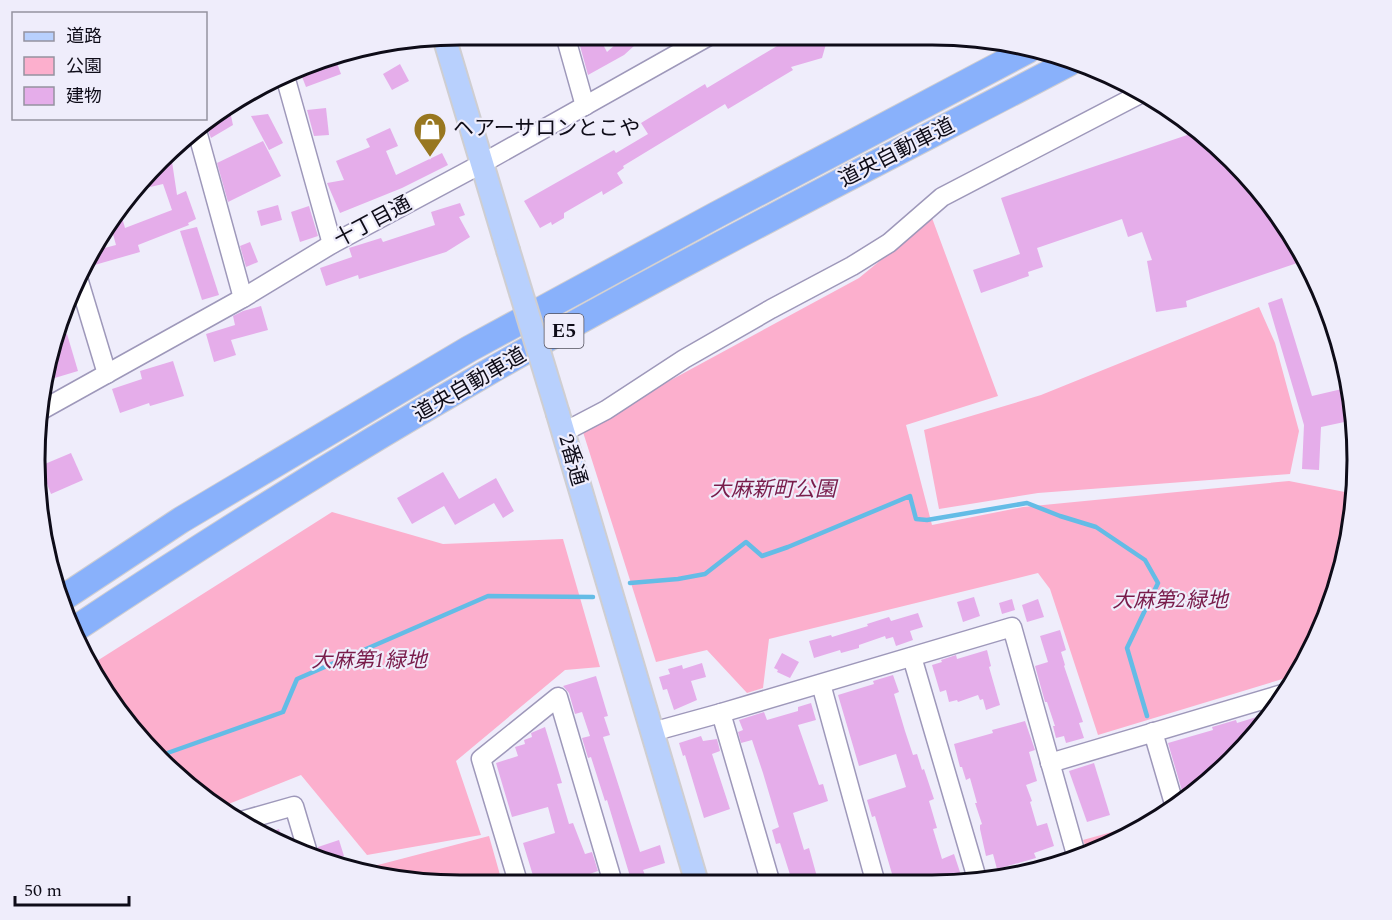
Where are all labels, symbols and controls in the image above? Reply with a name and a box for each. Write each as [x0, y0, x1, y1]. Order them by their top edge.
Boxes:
legend [12, 12, 207, 120]
text: 道路 [66, 23, 102, 50]
text: 公園 [66, 53, 102, 80]
text: 建物 [66, 83, 102, 110]
street label: 道央自動車道 [834, 110, 960, 196]
shop icon: ヘアーサロンとこや [412, 111, 448, 158]
place label: ヘアーサロンとこや [453, 113, 640, 145]
street label: 十丁目通 [328, 188, 418, 256]
road number: E5 [544, 314, 584, 348]
street label: 道央自動車道 [407, 340, 533, 430]
street label: 2番通 [549, 430, 595, 490]
park label: 大麻新町公園 [710, 474, 839, 506]
park label: 大麻第2緑地 [1112, 585, 1230, 617]
park label: 大麻第1緑地 [311, 645, 429, 677]
scale bar [15, 869, 129, 907]
text: 50 m [24, 877, 62, 904]

